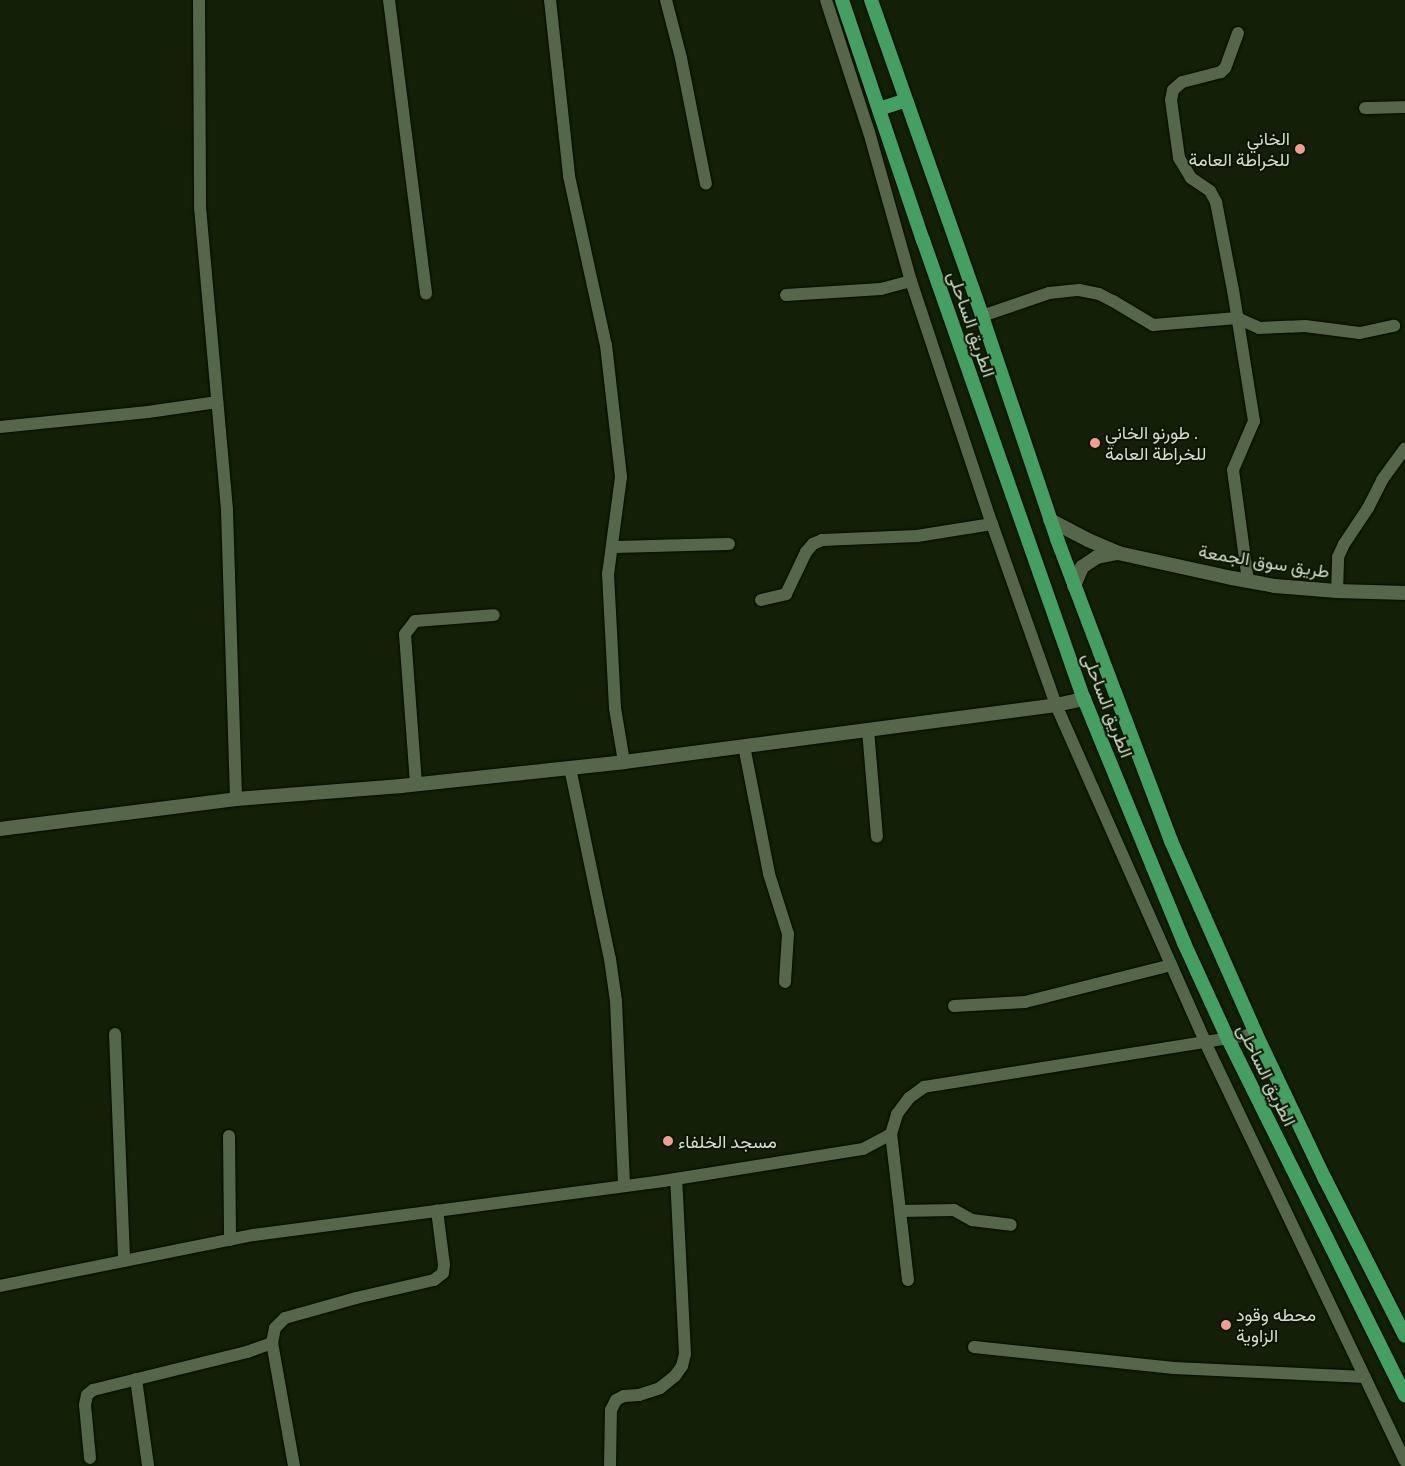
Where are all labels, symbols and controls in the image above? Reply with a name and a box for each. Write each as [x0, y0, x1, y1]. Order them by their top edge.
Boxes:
place label: الخاني للخراطة العامة [1189, 128, 1290, 170]
marker: الخاني للخراطة العامة [1294, 143, 1306, 155]
street label: الطريق الساحلى [944, 268, 1000, 380]
place label: طورنو الخاني . للخراطة العامة [1105, 422, 1206, 464]
marker: طورنو الخاني . للخراطة العامة [1089, 437, 1101, 449]
street label: طريق سوق الجمعة [1197, 540, 1331, 582]
street label: الطريق الساحلى [1078, 649, 1138, 761]
street label: الطريق الساحلى [1233, 1021, 1301, 1129]
place label: مسجد الخلفاء [678, 1130, 777, 1152]
marker: مسجد الخلفاء [662, 1135, 674, 1147]
place label: محطه وقود الزاوية [1236, 1304, 1316, 1346]
marker: محطه وقود الزاوية [1220, 1319, 1232, 1331]

